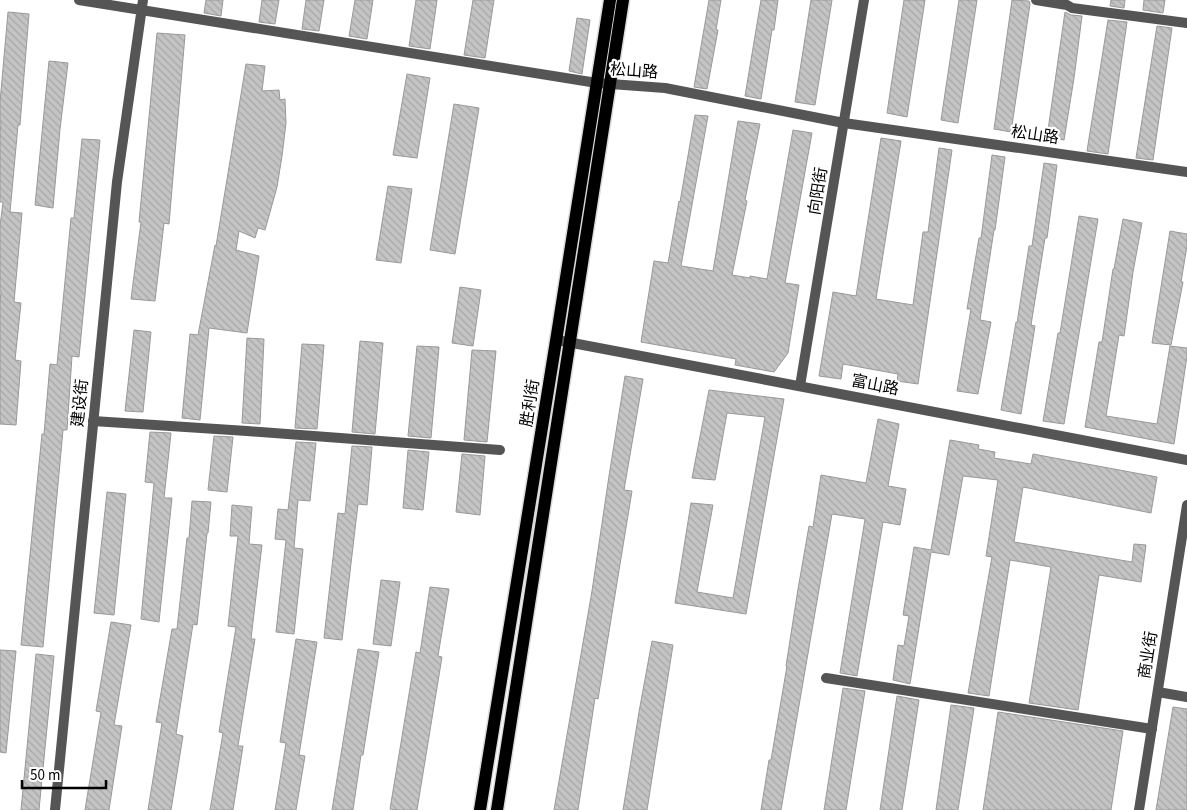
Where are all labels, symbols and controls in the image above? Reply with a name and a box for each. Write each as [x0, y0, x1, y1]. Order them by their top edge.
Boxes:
street label: 松山路 [609, 58, 659, 84]
street label: 松山路 [1010, 121, 1060, 149]
street label: 向阳街 [803, 166, 833, 216]
street label: 富山路 [849, 370, 901, 400]
street label: 建设街 [67, 378, 93, 428]
street label: 胜利街 [515, 378, 545, 428]
street label: 商业街 [1133, 630, 1163, 680]
scale bar [22, 758, 106, 790]
text: 50 m [30, 765, 60, 786]

